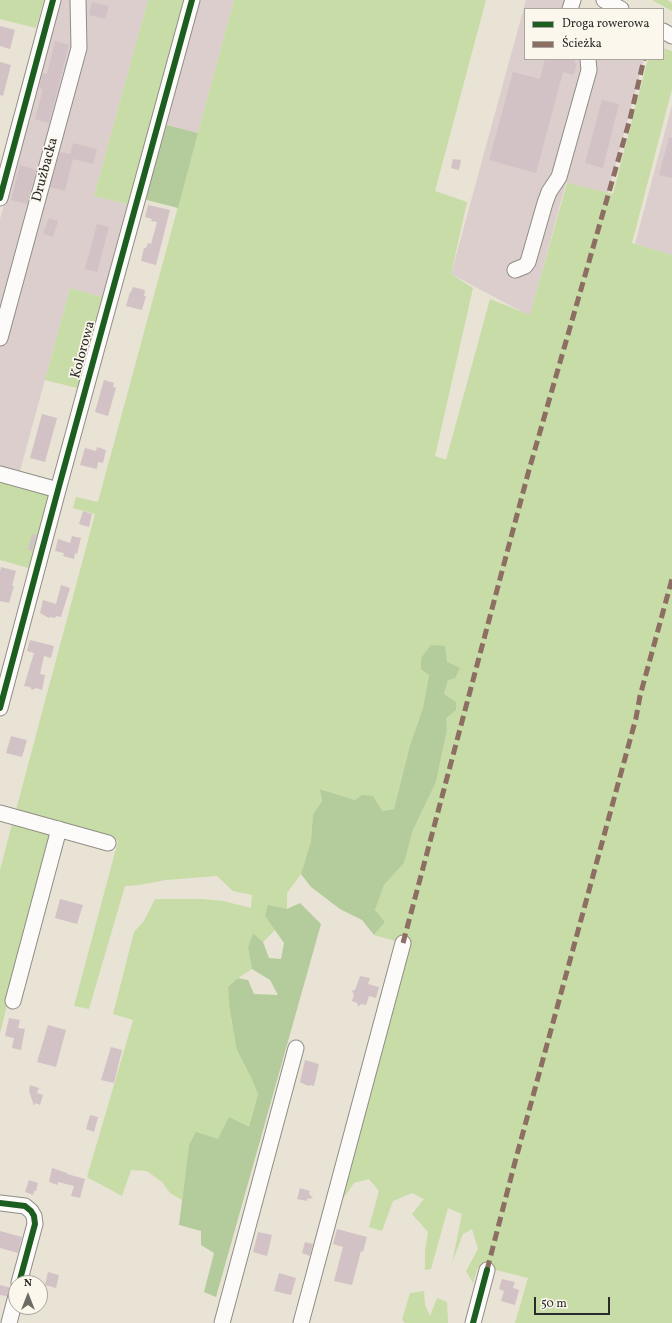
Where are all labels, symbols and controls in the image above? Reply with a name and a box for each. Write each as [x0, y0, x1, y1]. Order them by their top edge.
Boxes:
legend [524, 8, 664, 60]
text: Droga rowerowa [562, 16, 649, 32]
text: Ścieżka [562, 36, 602, 52]
street label: Drużbacka [29, 136, 63, 204]
street label: Kolorowa [68, 319, 100, 381]
north arrow [8, 1275, 48, 1315]
text: N [24, 1276, 32, 1291]
scale bar [536, 1289, 612, 1315]
text: 50 m [541, 1296, 567, 1312]

